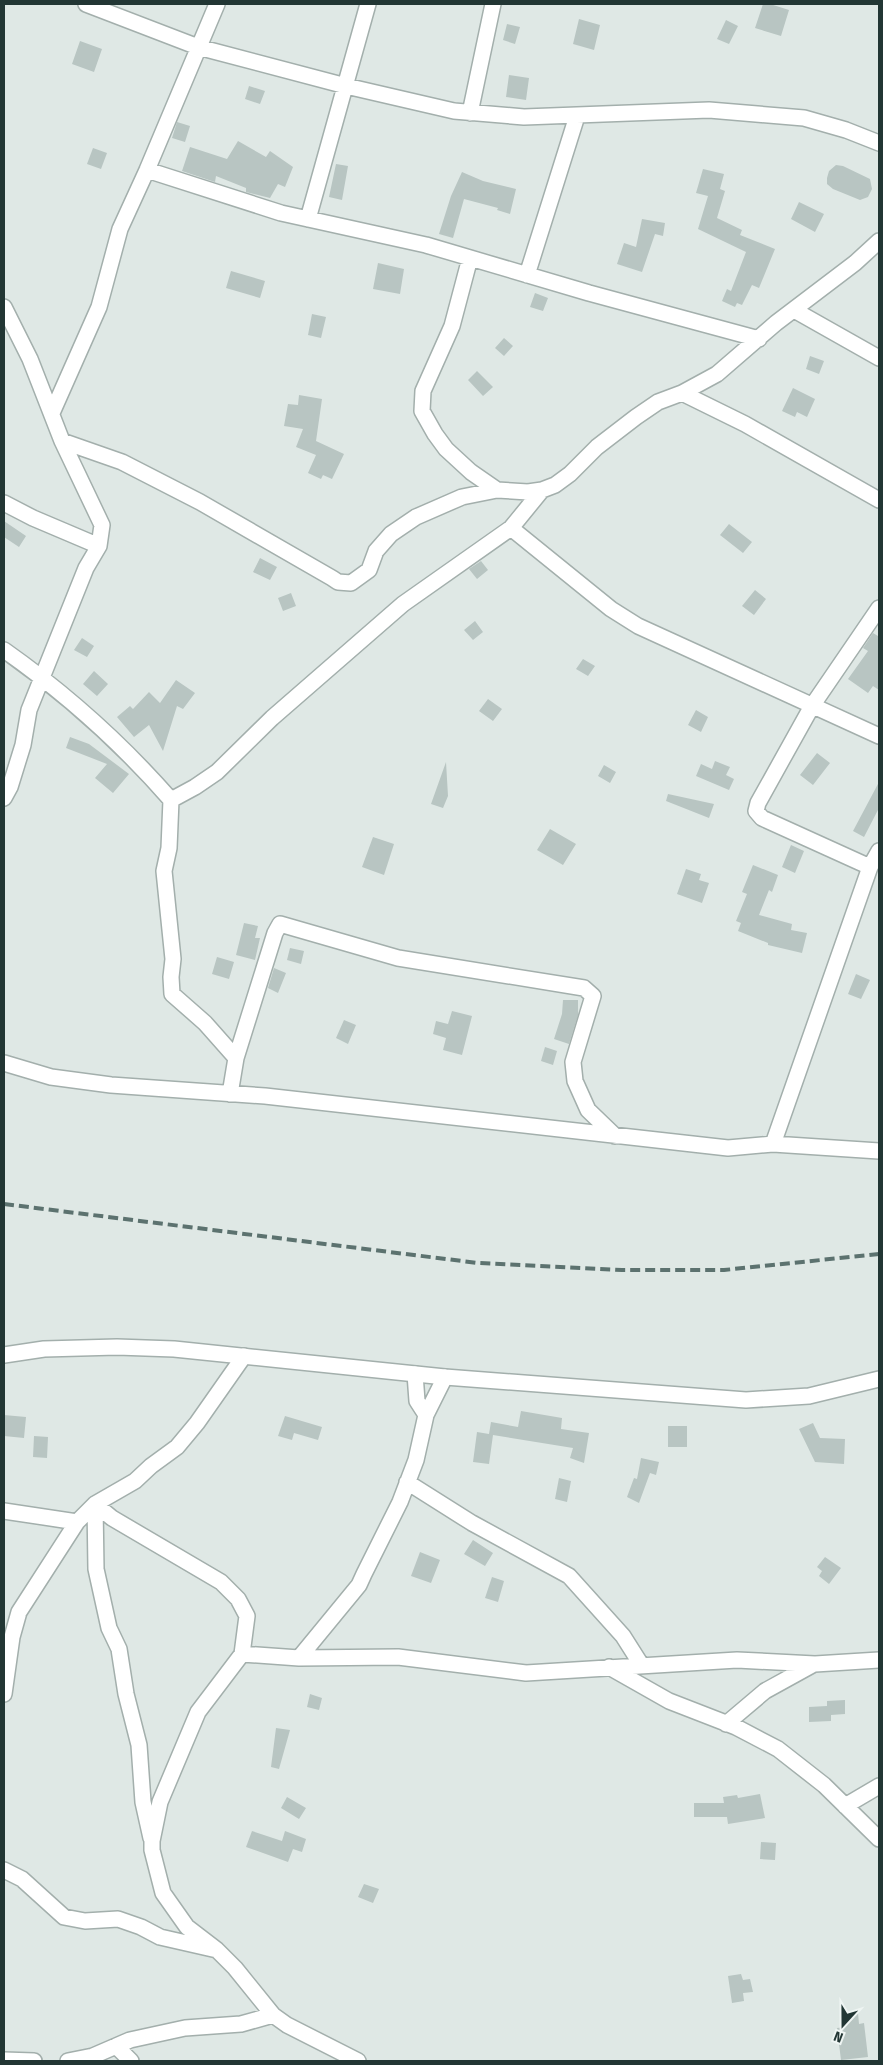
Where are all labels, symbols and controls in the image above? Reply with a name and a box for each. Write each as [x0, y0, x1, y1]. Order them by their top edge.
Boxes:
north arrow [818, 2000, 868, 2050]
text: N [832, 2027, 845, 2046]

